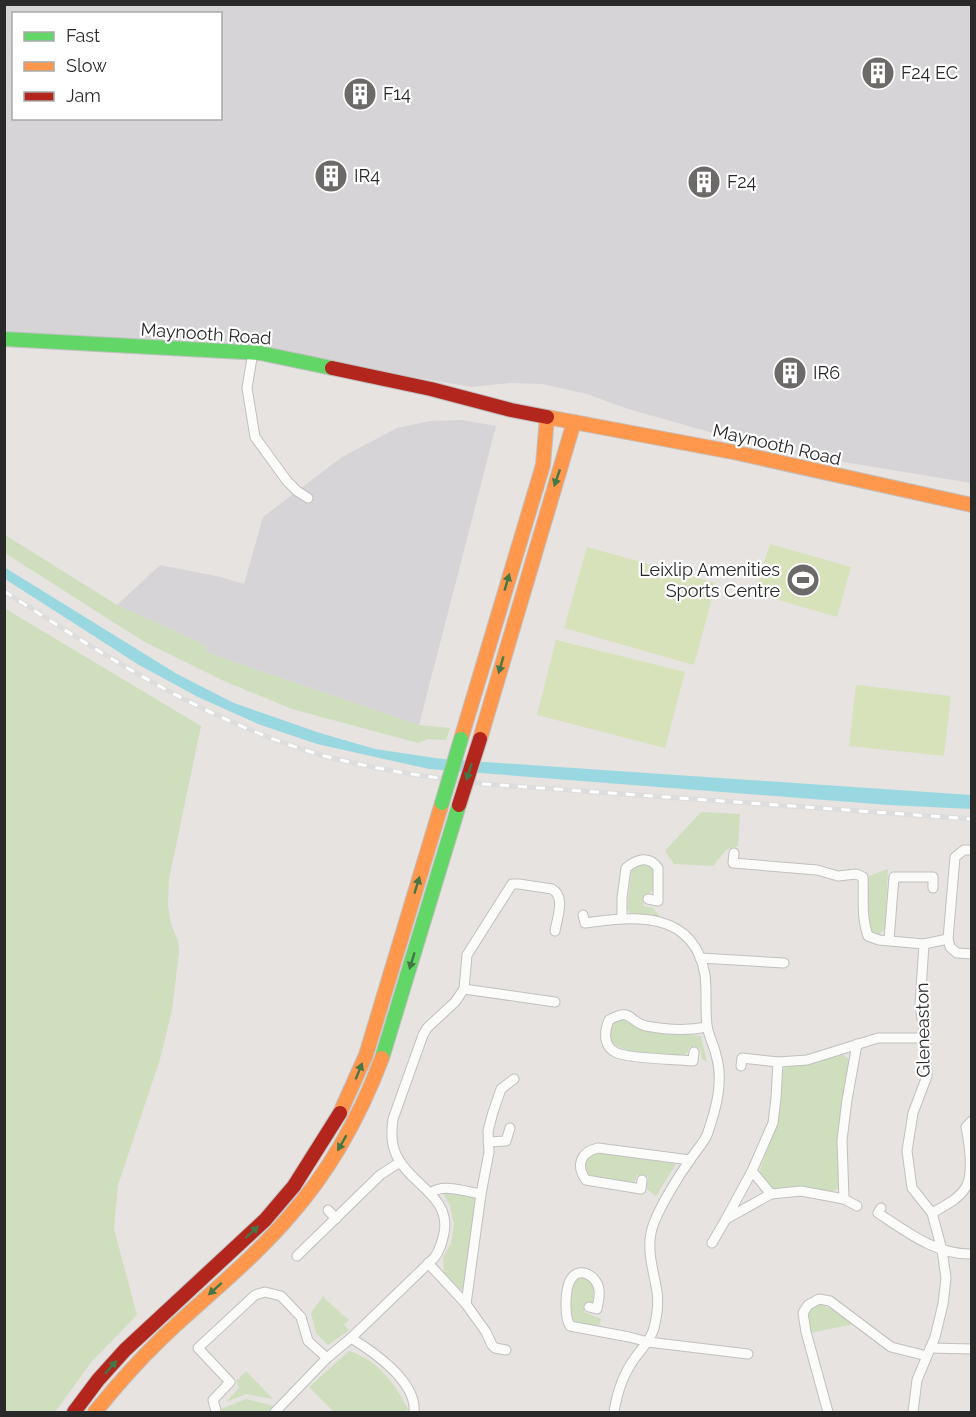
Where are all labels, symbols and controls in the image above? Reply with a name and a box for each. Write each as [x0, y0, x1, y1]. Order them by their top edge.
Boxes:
legend [12, 12, 222, 120]
text: Fast [66, 25, 100, 46]
text: Slow [66, 55, 107, 76]
building icon: F24 EC [860, 55, 896, 91]
place label: F24 EC [901, 62, 958, 83]
building icon: F14 [342, 76, 378, 112]
place label: F14 [383, 83, 411, 104]
text: Jam [66, 85, 101, 106]
building icon: IR4 [313, 158, 349, 194]
building icon: F24 [686, 164, 722, 200]
place label: IR4 [354, 165, 380, 186]
place label: F24 [727, 171, 757, 192]
street label: Maynooth Road [140, 318, 272, 349]
building icon: IR6 [772, 355, 808, 391]
place label: IR6 [813, 362, 840, 383]
street label: Maynooth Road [711, 420, 843, 469]
one-way arrow [551, 469, 561, 487]
place label: Leixlip Amenities Sports Centre [639, 559, 780, 601]
sports icon: Leixlip Amenities Sports Centre [785, 562, 821, 598]
one-way arrow [503, 573, 512, 591]
one-way arrow [496, 656, 505, 674]
one-way arrow [464, 763, 474, 781]
one-way arrow [413, 876, 422, 894]
one-way arrow [407, 952, 416, 970]
street label: Gleneaston [911, 982, 934, 1078]
one-way arrow [354, 1062, 364, 1080]
one-way arrow [337, 1135, 348, 1151]
one-way arrow [244, 1225, 259, 1239]
one-way arrow [208, 1282, 223, 1295]
one-way arrow [104, 1359, 118, 1374]

